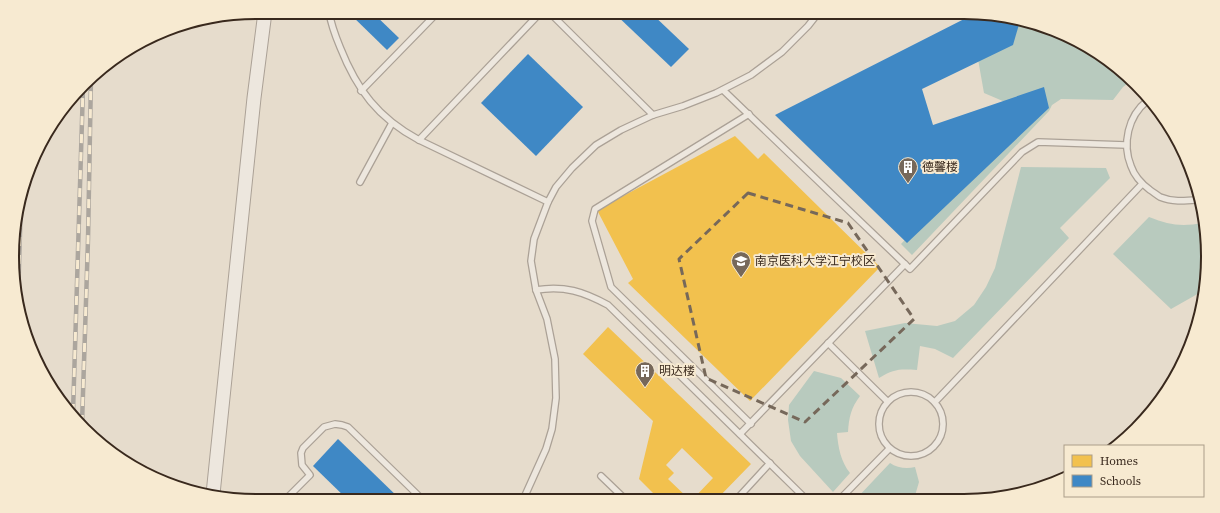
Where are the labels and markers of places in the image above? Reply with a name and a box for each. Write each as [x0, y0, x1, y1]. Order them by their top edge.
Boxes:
building icon: 德馨楼 [897, 156, 919, 184]
place label: 德馨楼 [922, 159, 958, 175]
school or university icon: 南京医科大学江宁校区 [730, 250, 752, 278]
place label: 南京医科大学江宁校区 [755, 253, 875, 269]
building icon: 明达楼 [634, 360, 656, 388]
place label: 明达楼 [659, 363, 695, 379]

